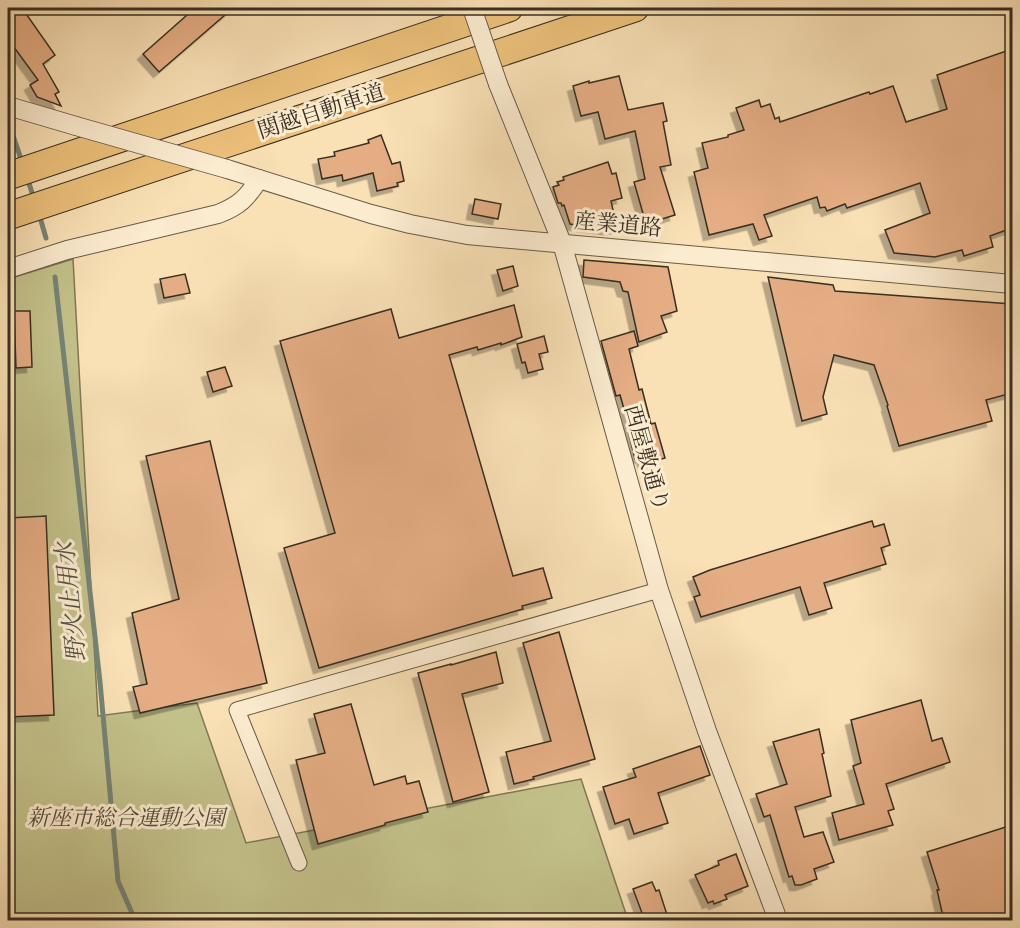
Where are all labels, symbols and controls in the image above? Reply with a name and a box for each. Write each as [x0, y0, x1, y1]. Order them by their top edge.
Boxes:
street label: 関越自動車道 [254, 77, 388, 145]
street label: 産業道路 [573, 206, 663, 242]
street label: 西屋敷通り [618, 401, 676, 515]
water label: 野火止用水 [48, 539, 92, 663]
park label: 新座市総合運動公園 [27, 803, 228, 832]

